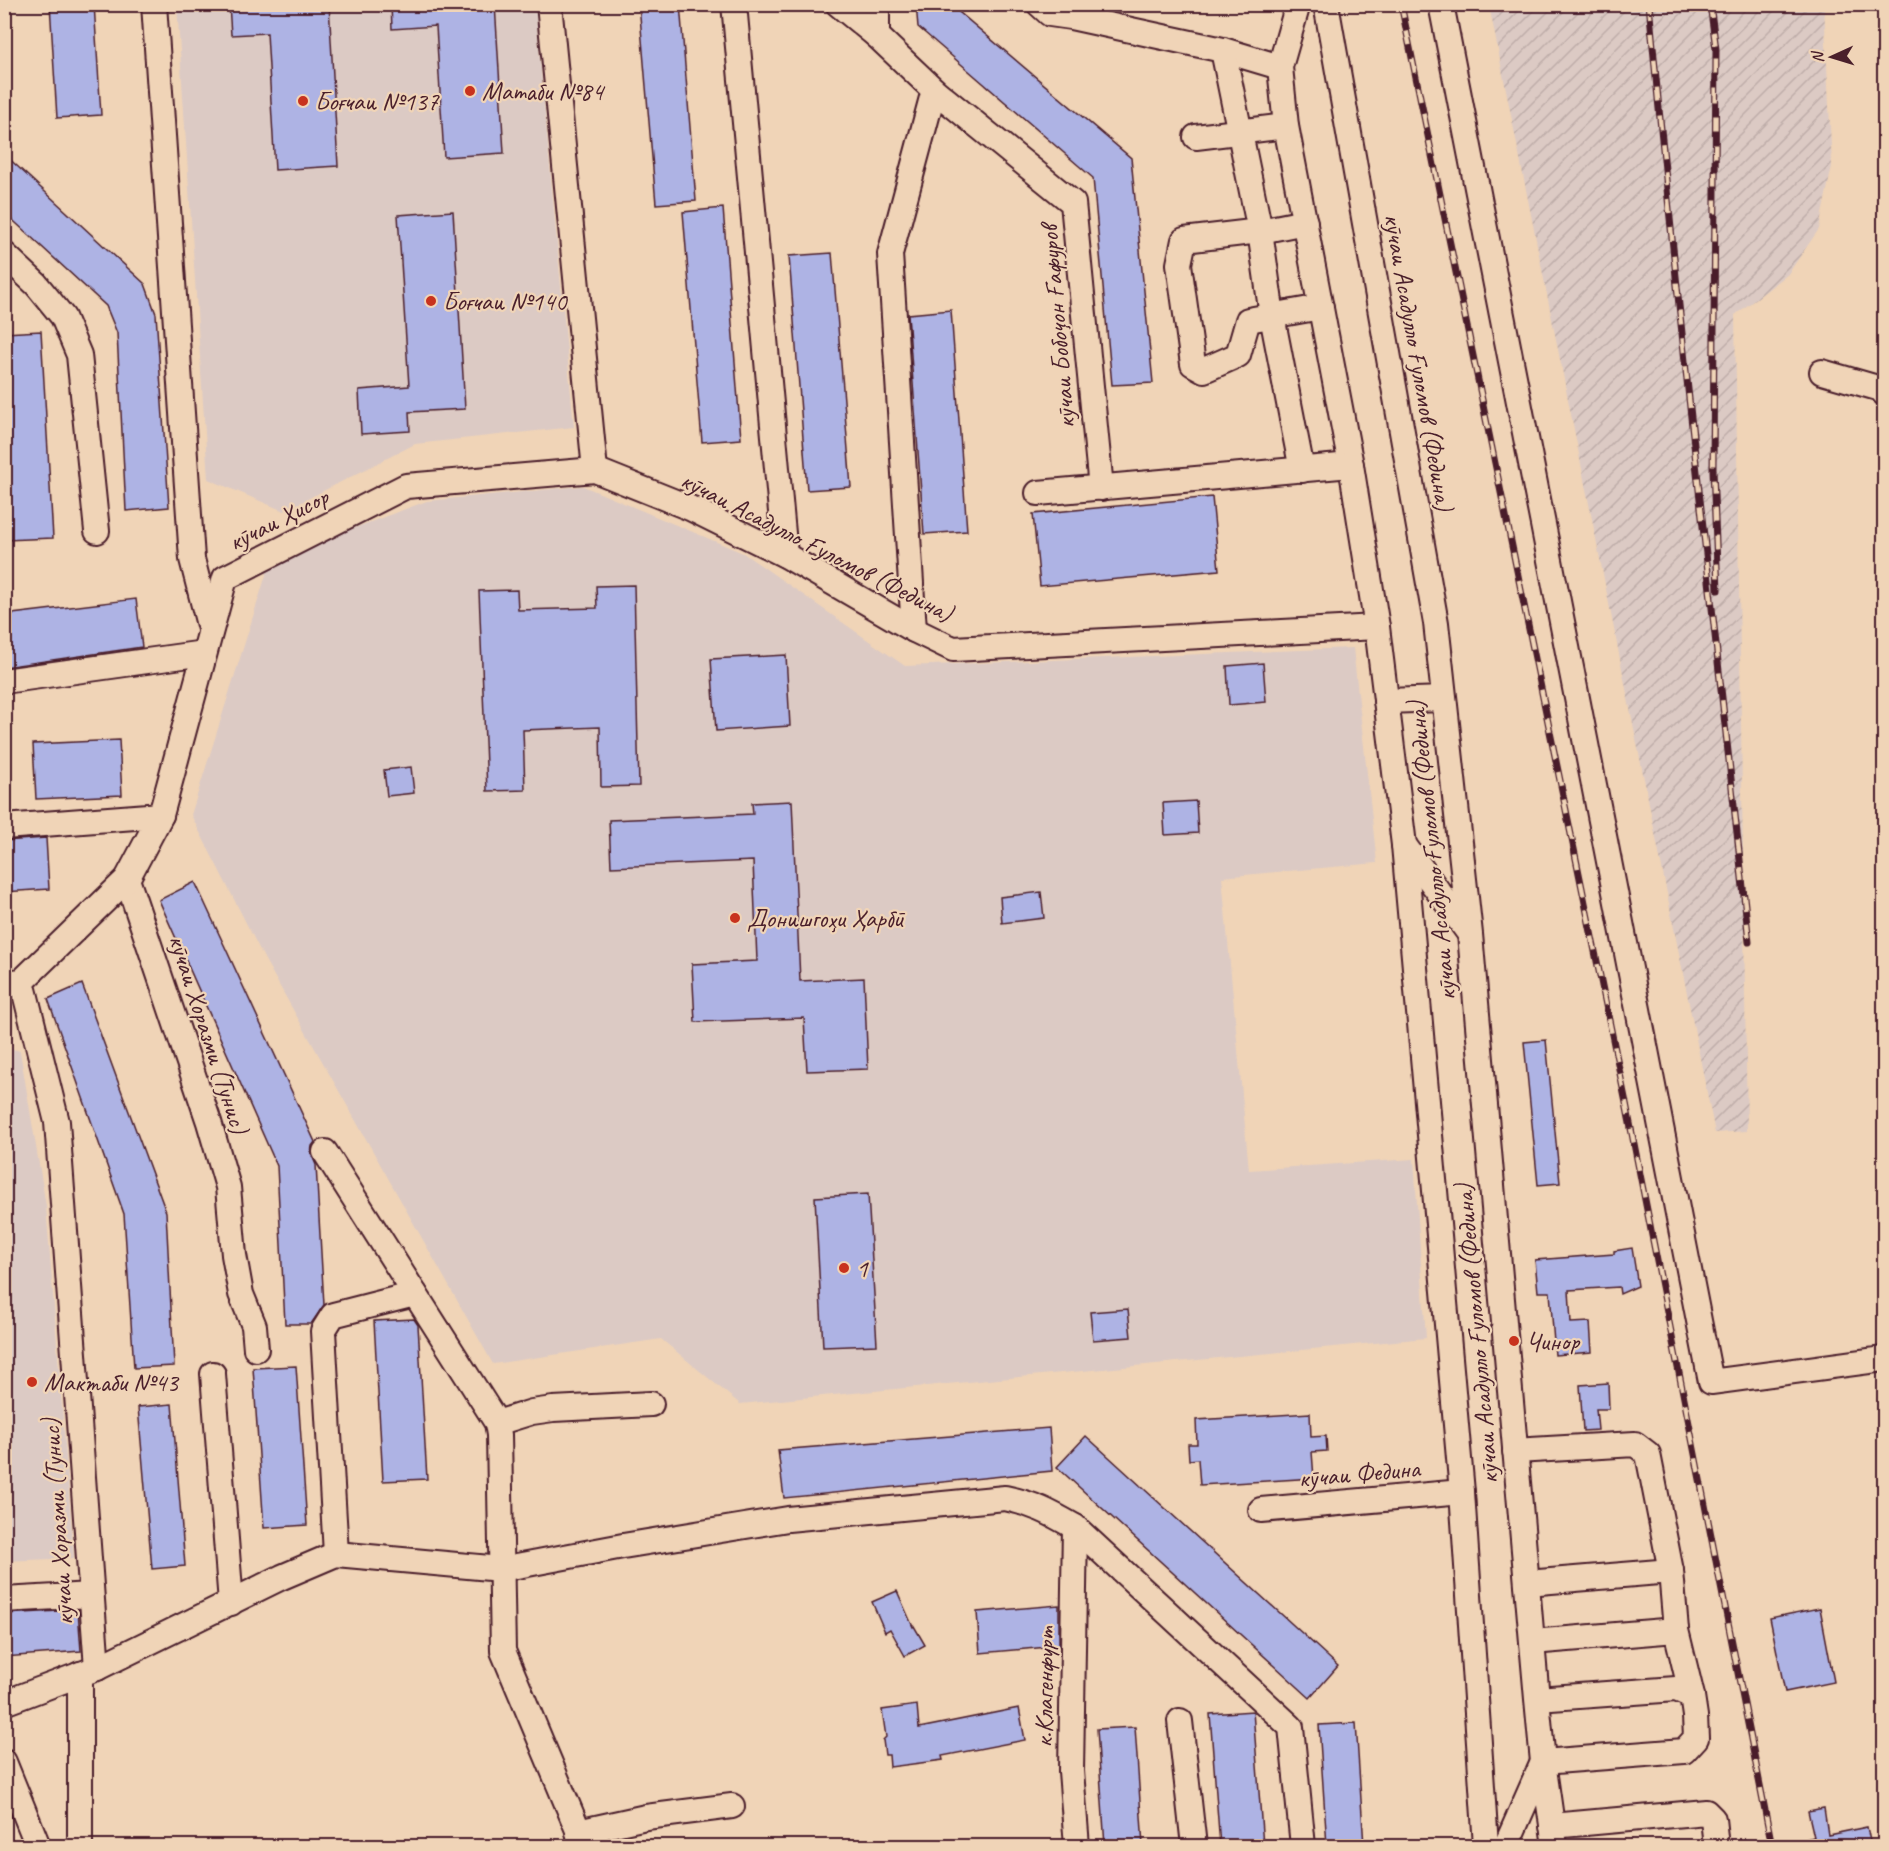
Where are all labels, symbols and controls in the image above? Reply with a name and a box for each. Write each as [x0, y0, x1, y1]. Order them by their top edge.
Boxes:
north arrow [1802, 27, 1862, 87]
text: N [1807, 49, 1828, 64]
place label: Матаби №84 [482, 75, 605, 108]
marker: Матаби №84 [463, 84, 477, 98]
place label: Боғчаи №137 [315, 85, 440, 118]
marker: Боғчаи №137 [296, 94, 310, 108]
street label: кӯчаи Асадулло Ғуломов (Федина) [1376, 211, 1461, 515]
street label: кӯчаи Бобоҷон Ғафуров [1032, 219, 1083, 430]
place label: Боғчаи №140 [443, 285, 569, 318]
marker: Боғчаи №140 [424, 294, 438, 308]
street label: кӯчаи Асадулло Ғуломов (Федина) [675, 463, 960, 630]
street label: кӯчаи Ҳисор [223, 479, 336, 559]
street label: кӯчаи Асадулло Ғуломов (Федина) [1399, 698, 1464, 1002]
place label: Донишгоҳи Ҳарбӣ [747, 902, 906, 935]
marker: Донишгоҳи Ҳарбӣ [728, 911, 742, 925]
street label: кӯчаи Хоразми (Тунис) [161, 930, 257, 1139]
street label: кӯчаи Асадулло Ғуломов (Федина) [1447, 1181, 1506, 1485]
place label: 1 [856, 1252, 869, 1285]
marker: 1 [837, 1261, 851, 1275]
place label: Чинор [1526, 1325, 1581, 1358]
marker: Чинор [1507, 1334, 1521, 1348]
place label: Мактаби №43 [44, 1366, 180, 1399]
marker: Мактаби №43 [25, 1375, 39, 1389]
street label: кӯчаи Хоразми (Тунис) [34, 1416, 81, 1627]
street label: кӯчаи Федина [1297, 1452, 1423, 1495]
street label: к.Клагенфурт [1027, 1625, 1062, 1748]

